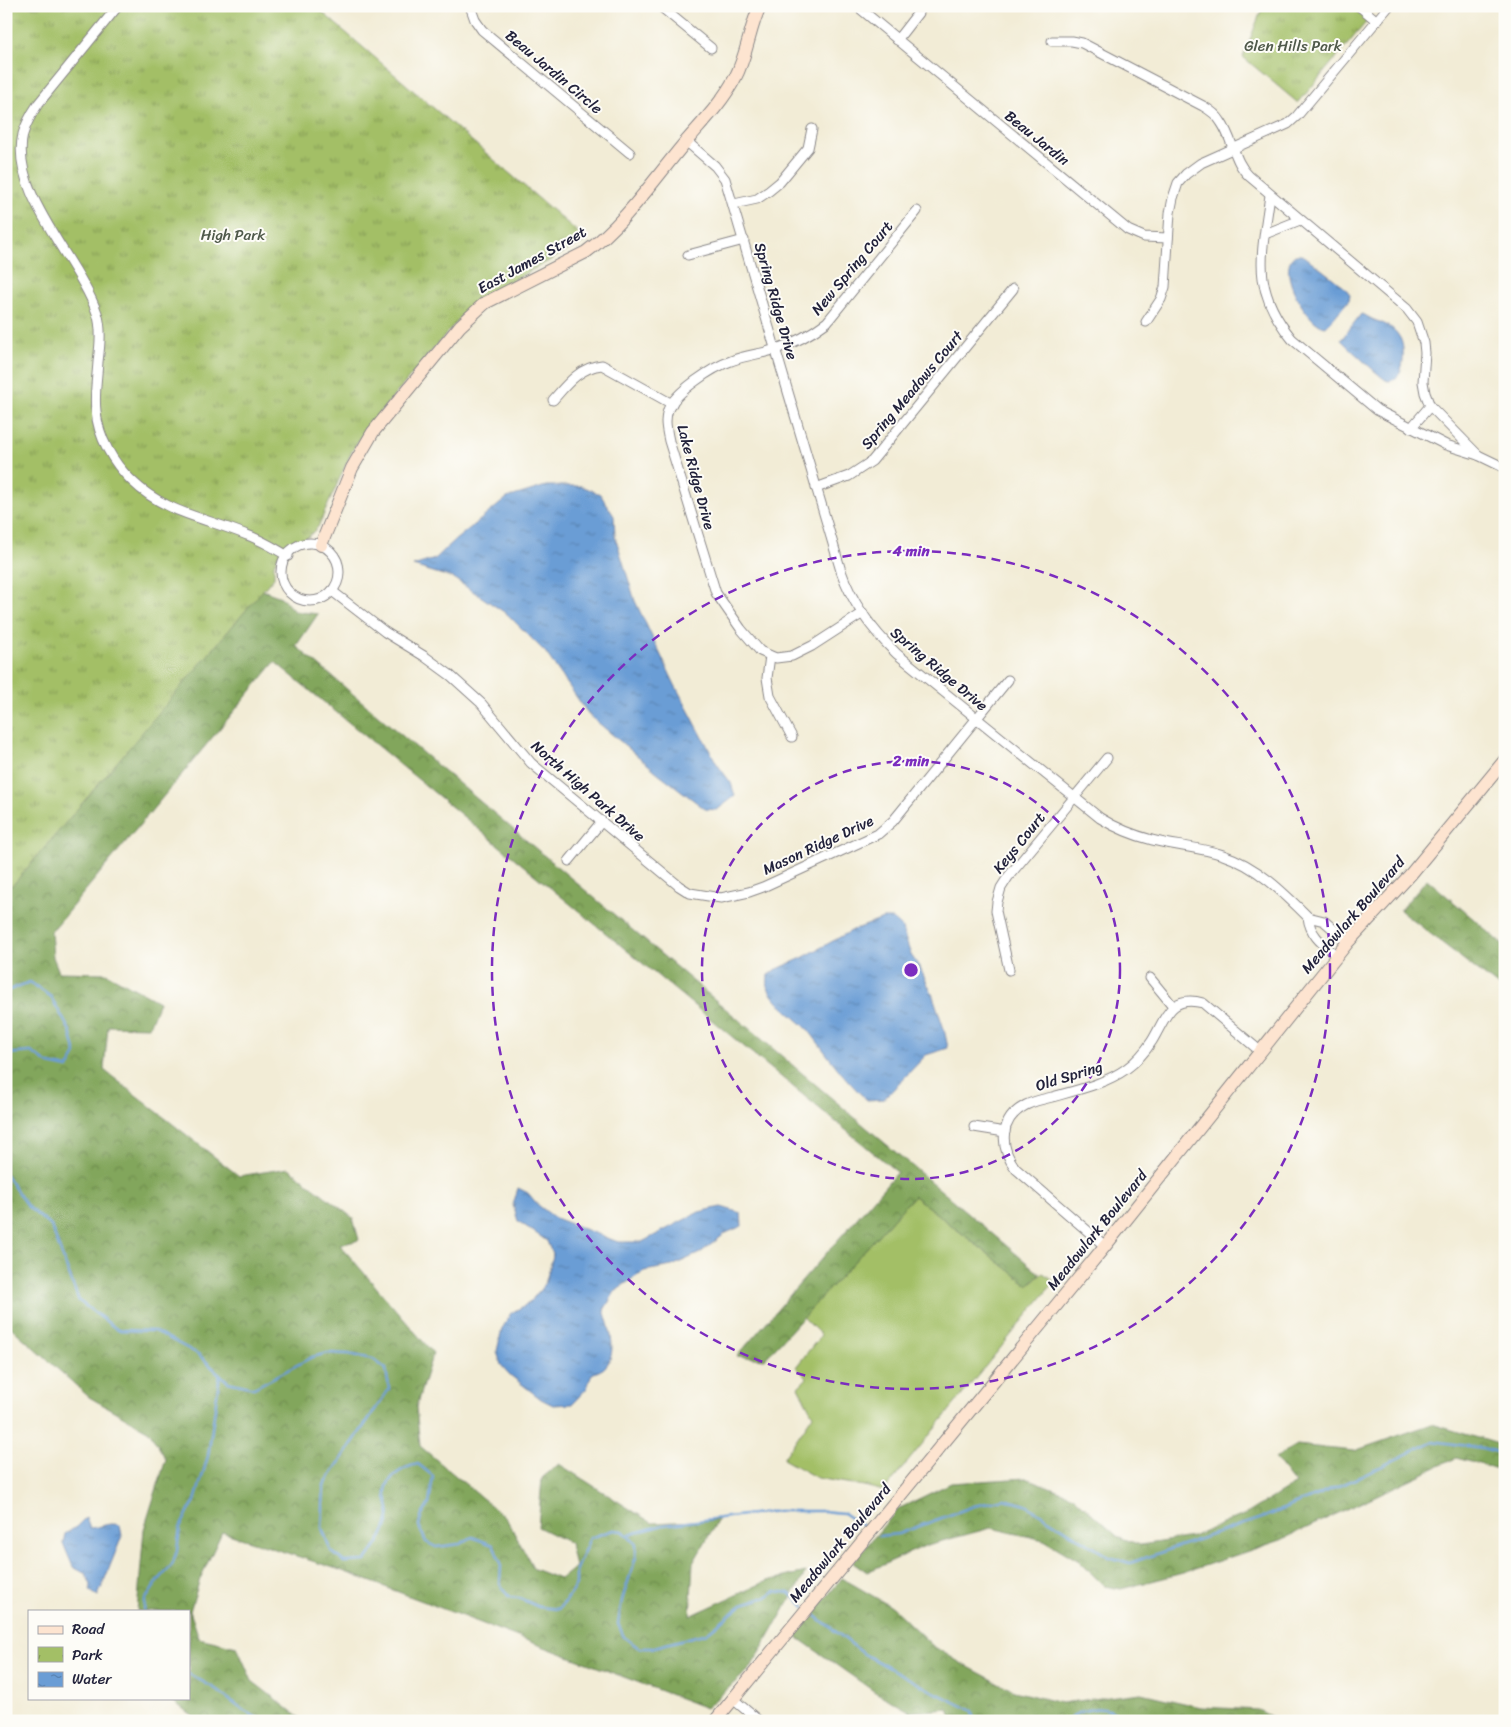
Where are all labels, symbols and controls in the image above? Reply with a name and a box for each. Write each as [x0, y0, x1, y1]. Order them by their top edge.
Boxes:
street label: Beau Jardin Circle [499, 23, 609, 121]
park label: Glen Hills Park [1244, 33, 1343, 59]
street label: Beau Jardin [999, 103, 1075, 173]
street label: New Spring Court [804, 214, 900, 321]
street label: East James Street [473, 219, 592, 301]
park label: High Park [201, 222, 266, 248]
street label: Spring Ridge Drive [747, 239, 805, 363]
street label: Spring Meadows Court [854, 324, 970, 455]
street label: Lake Ridge Drive [669, 422, 723, 532]
text: 4 min [891, 538, 930, 564]
street label: Spring Ridge Drive [884, 620, 994, 718]
street label: North High Park Drive [525, 734, 651, 848]
text: 2 min [892, 748, 930, 774]
street label: Keys Court [986, 806, 1052, 880]
street label: Mason Ridge Drive [758, 808, 878, 882]
street label: Meadowlark Boulevard [1294, 850, 1412, 980]
centre of rings [902, 961, 920, 979]
street label: Old Spring [1032, 1053, 1106, 1099]
street label: Meadowlark Boulevard [1040, 1163, 1155, 1296]
street label: Meadowlark Boulevard [782, 1477, 898, 1608]
legend [28, 1610, 190, 1700]
text: Road [72, 1616, 105, 1642]
text: Park [72, 1642, 103, 1668]
text: Water [72, 1666, 112, 1692]

